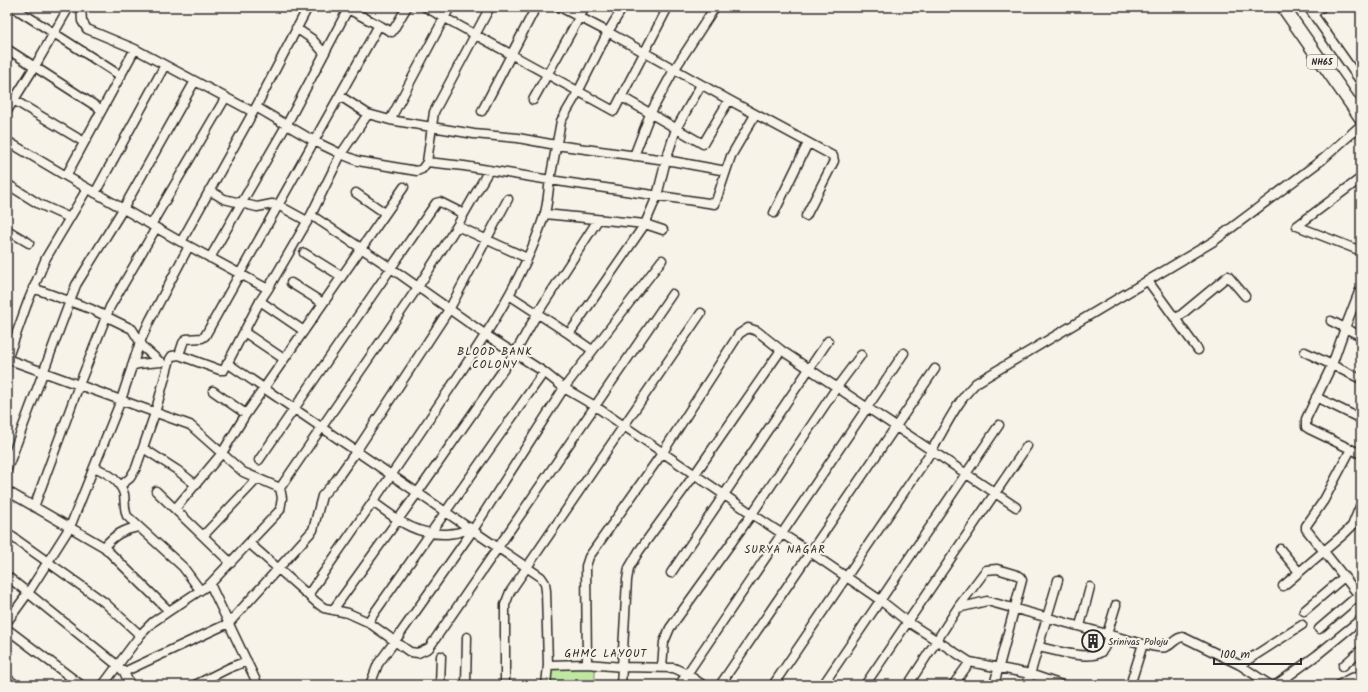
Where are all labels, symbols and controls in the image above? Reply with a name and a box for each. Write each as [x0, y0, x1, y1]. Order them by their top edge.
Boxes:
road number: NH65 [1307, 55, 1337, 69]
district label: BLOOD BANK COLONY [457, 343, 533, 374]
district label: SURYA NAGAR [744, 541, 826, 559]
building icon: Srinivas Poloju [1080, 628, 1106, 654]
place label: Srinivas Poloju [1108, 634, 1168, 650]
scale bar [1214, 640, 1301, 666]
district label: GHMC LAYOUT [565, 645, 648, 663]
text: 100 m [1220, 645, 1251, 664]

